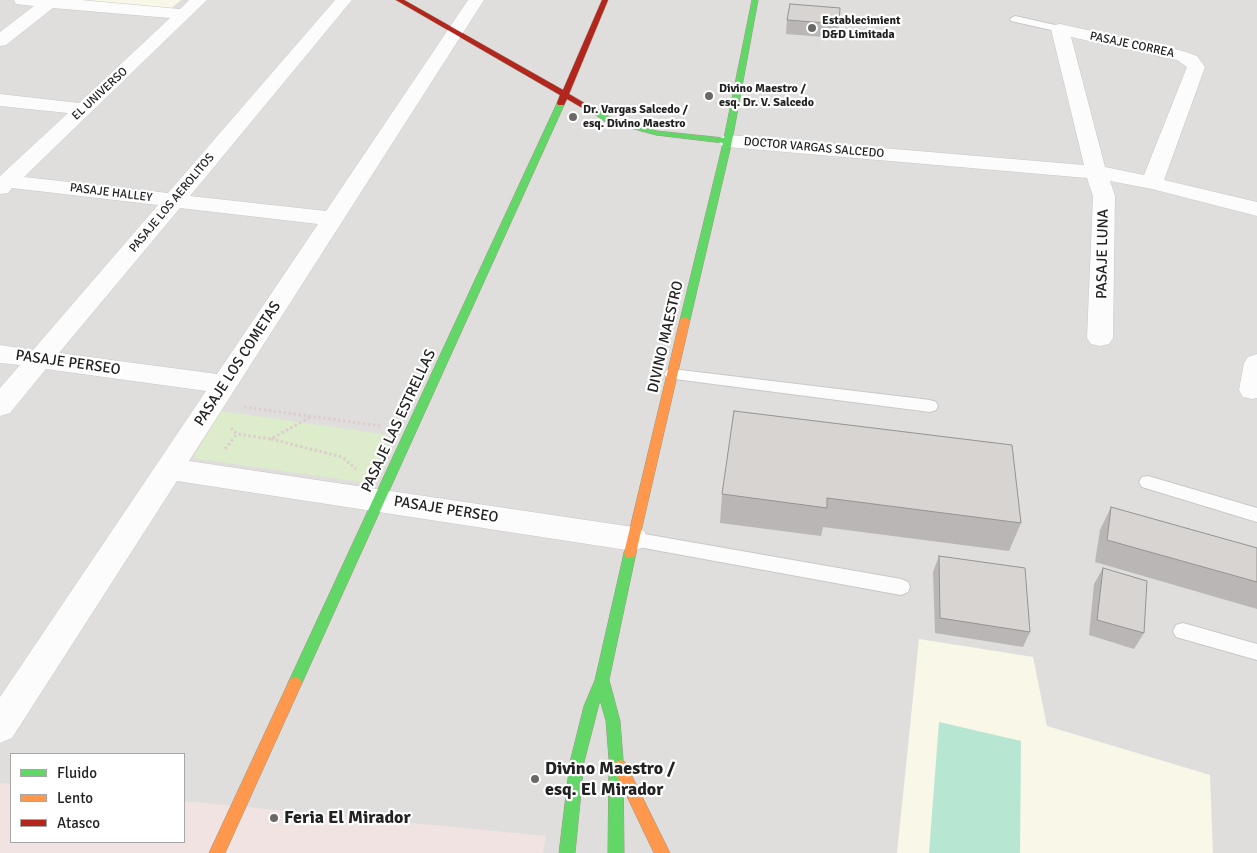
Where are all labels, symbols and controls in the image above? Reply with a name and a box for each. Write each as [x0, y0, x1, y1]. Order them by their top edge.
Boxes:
place label: Establecimient D&D Limitada [822, 14, 901, 42]
marker: Establecimient D&D Limitada [806, 22, 818, 34]
street label: PASAJE CORREA [1088, 29, 1176, 61]
street label: EL UNIVERSO [69, 65, 131, 123]
place label: Divino Maestro / esq. Dr. V. Salcedo [719, 82, 814, 110]
marker: Divino Maestro / esq. Dr. V. Salcedo [703, 90, 715, 102]
place label: Dr. Vargas Salcedo / esq. Divino Maestro [583, 103, 688, 131]
marker: Dr. Vargas Salcedo / esq. Divino Maestro [567, 111, 579, 123]
street label: DOCTOR VARGAS SALCEDO [743, 135, 885, 161]
street label: PASAJE LOS AEROLITOS [126, 151, 218, 255]
street label: PASAJE HALLEY [69, 181, 153, 205]
street label: PASAJE LUNA [1093, 209, 1113, 299]
street label: DIVINO MAESTRO [644, 279, 688, 395]
street label: PASAJE LOS COMETAS [191, 298, 285, 430]
street label: PASAJE PERSEO [14, 347, 122, 379]
street label: PASAJE LAS ESTRELLAS [358, 347, 440, 495]
street label: PASAJE PERSEO [392, 493, 500, 527]
legend [10, 753, 185, 843]
place label: Divino Maestro / esq. El Mirador [545, 758, 675, 801]
text: Fluido [57, 764, 97, 782]
marker: Divino Maestro / esq. El Mirador [529, 773, 541, 785]
text: Lento [57, 789, 93, 807]
place label: Feria El Mirador [284, 807, 411, 829]
marker: Feria El Mirador [268, 812, 280, 824]
text: Atasco [57, 814, 100, 832]

